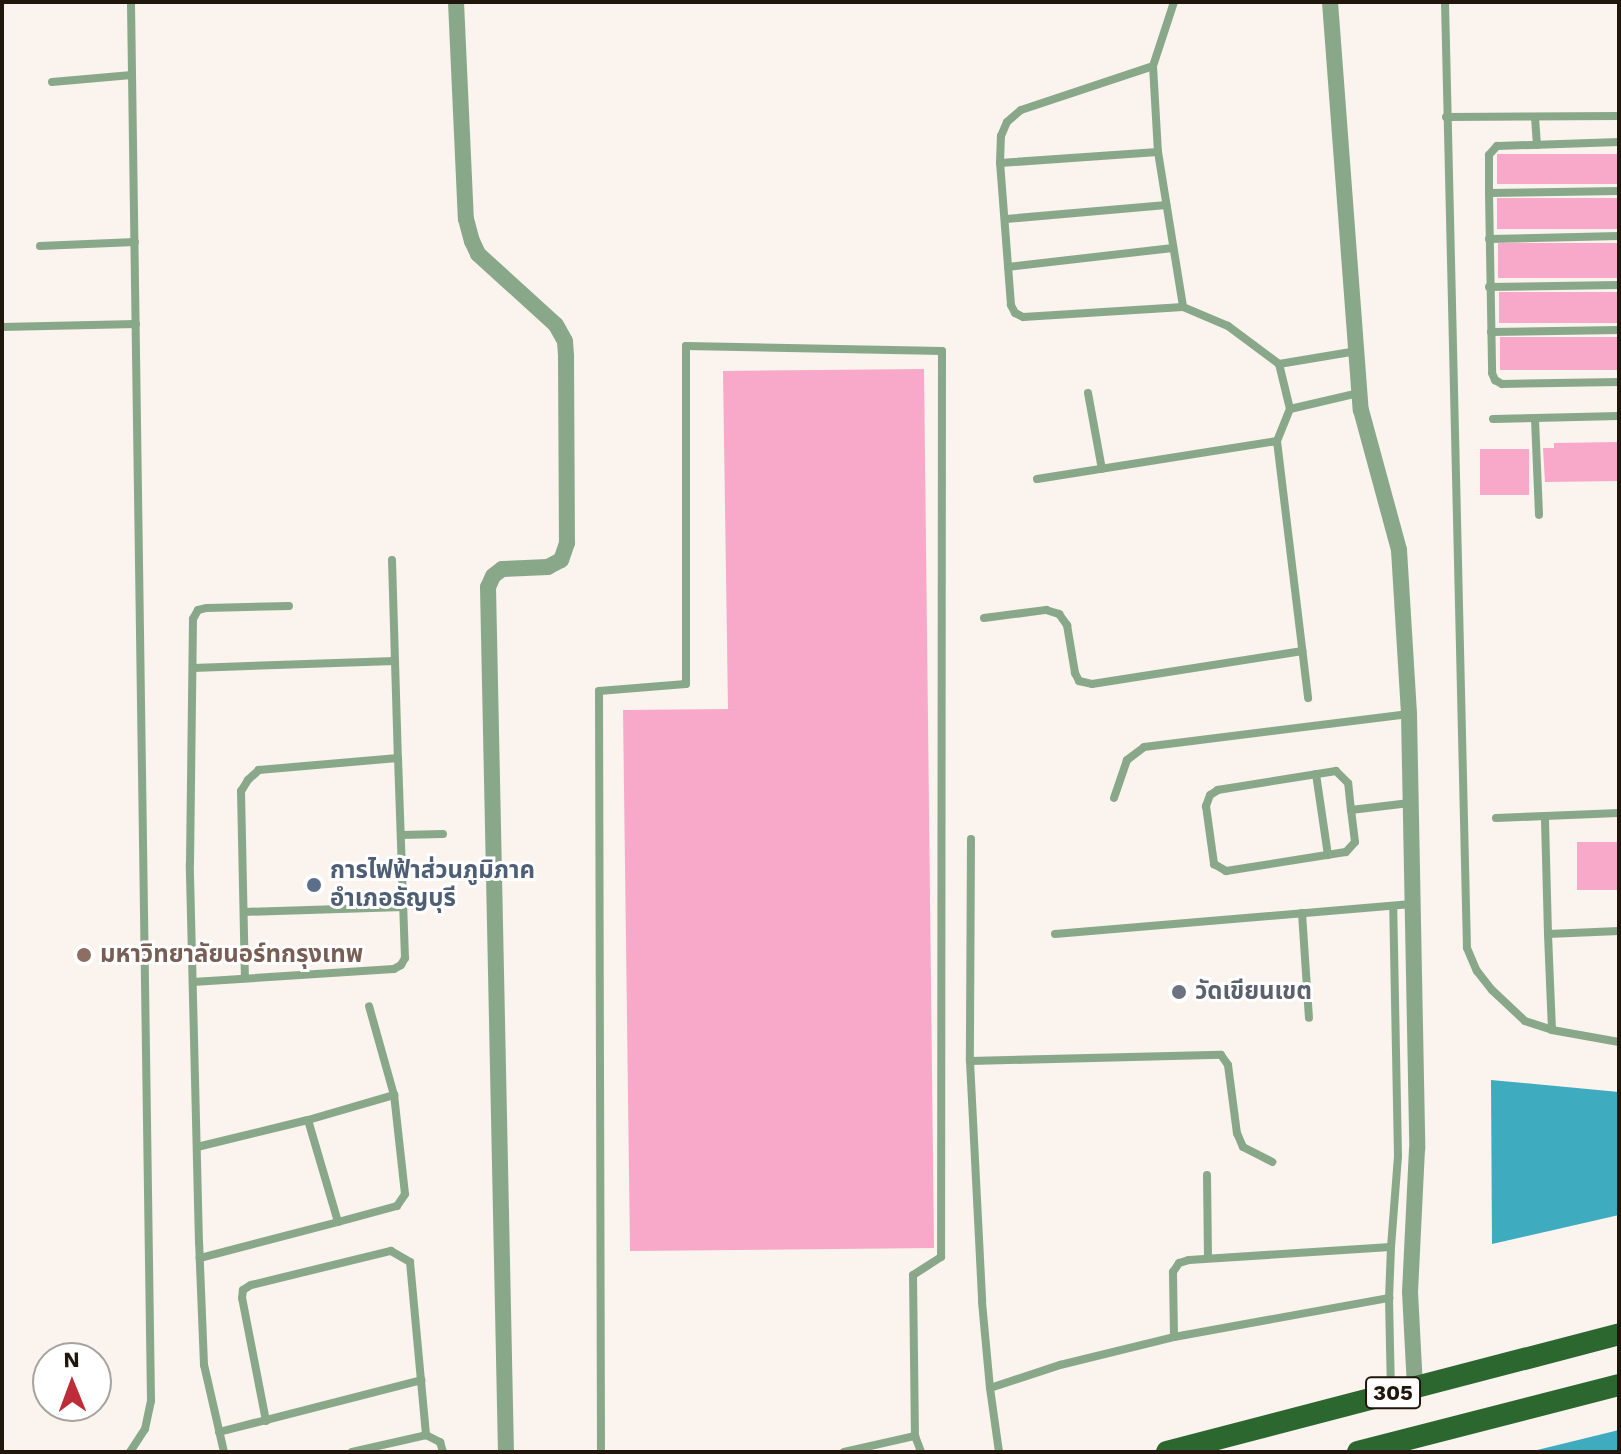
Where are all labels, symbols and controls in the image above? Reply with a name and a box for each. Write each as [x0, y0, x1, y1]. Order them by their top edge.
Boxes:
place label: การไฟฟ้าส่วนภูมิภาค อำเภอธัญบุรี [330, 857, 535, 913]
marker: การไฟฟ้าส่วนภูมิภาค อำเภอธัญบุรี [305, 876, 323, 894]
place label: มหาวิทยาลัยนอร์ทกรุงเทพ [100, 941, 363, 969]
marker: มหาวิทยาลัยนอร์ทกรุงเทพ [75, 946, 93, 964]
place label: วัดเขียนเขต [1195, 978, 1312, 1006]
marker: วัดเขียนเขต [1170, 983, 1188, 1001]
north arrow [32, 1342, 112, 1422]
text: N [63, 1347, 80, 1372]
road number: 305 [1365, 1375, 1421, 1411]

